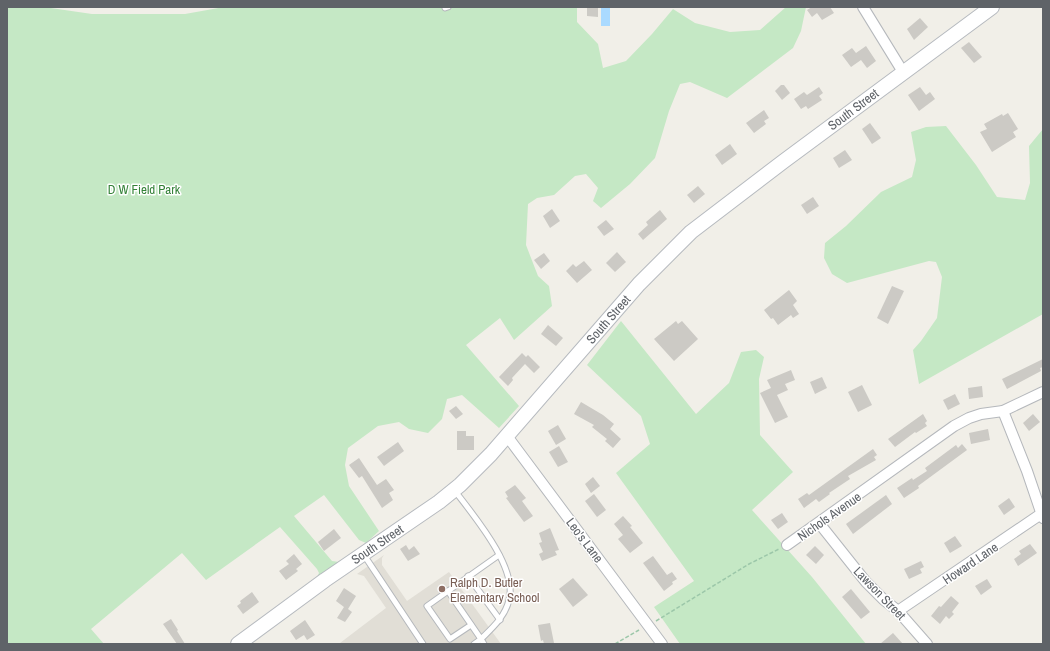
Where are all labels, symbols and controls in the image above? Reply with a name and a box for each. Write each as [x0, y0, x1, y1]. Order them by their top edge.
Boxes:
street label: South Street [825, 85, 882, 134]
park label: D W Field Park [108, 181, 181, 198]
street label: South Street [583, 291, 634, 347]
street label: Nichols Avenue [794, 488, 864, 545]
street label: Leo's Lane [562, 514, 607, 566]
street label: South Street [348, 521, 407, 568]
street label: Howard Lane [939, 539, 1001, 588]
street label: Lawson Street [850, 563, 909, 624]
place label: Ralph D. Butler Elementary School [450, 574, 539, 606]
marker: Ralph D. Butler Elementary School [437, 584, 447, 594]

